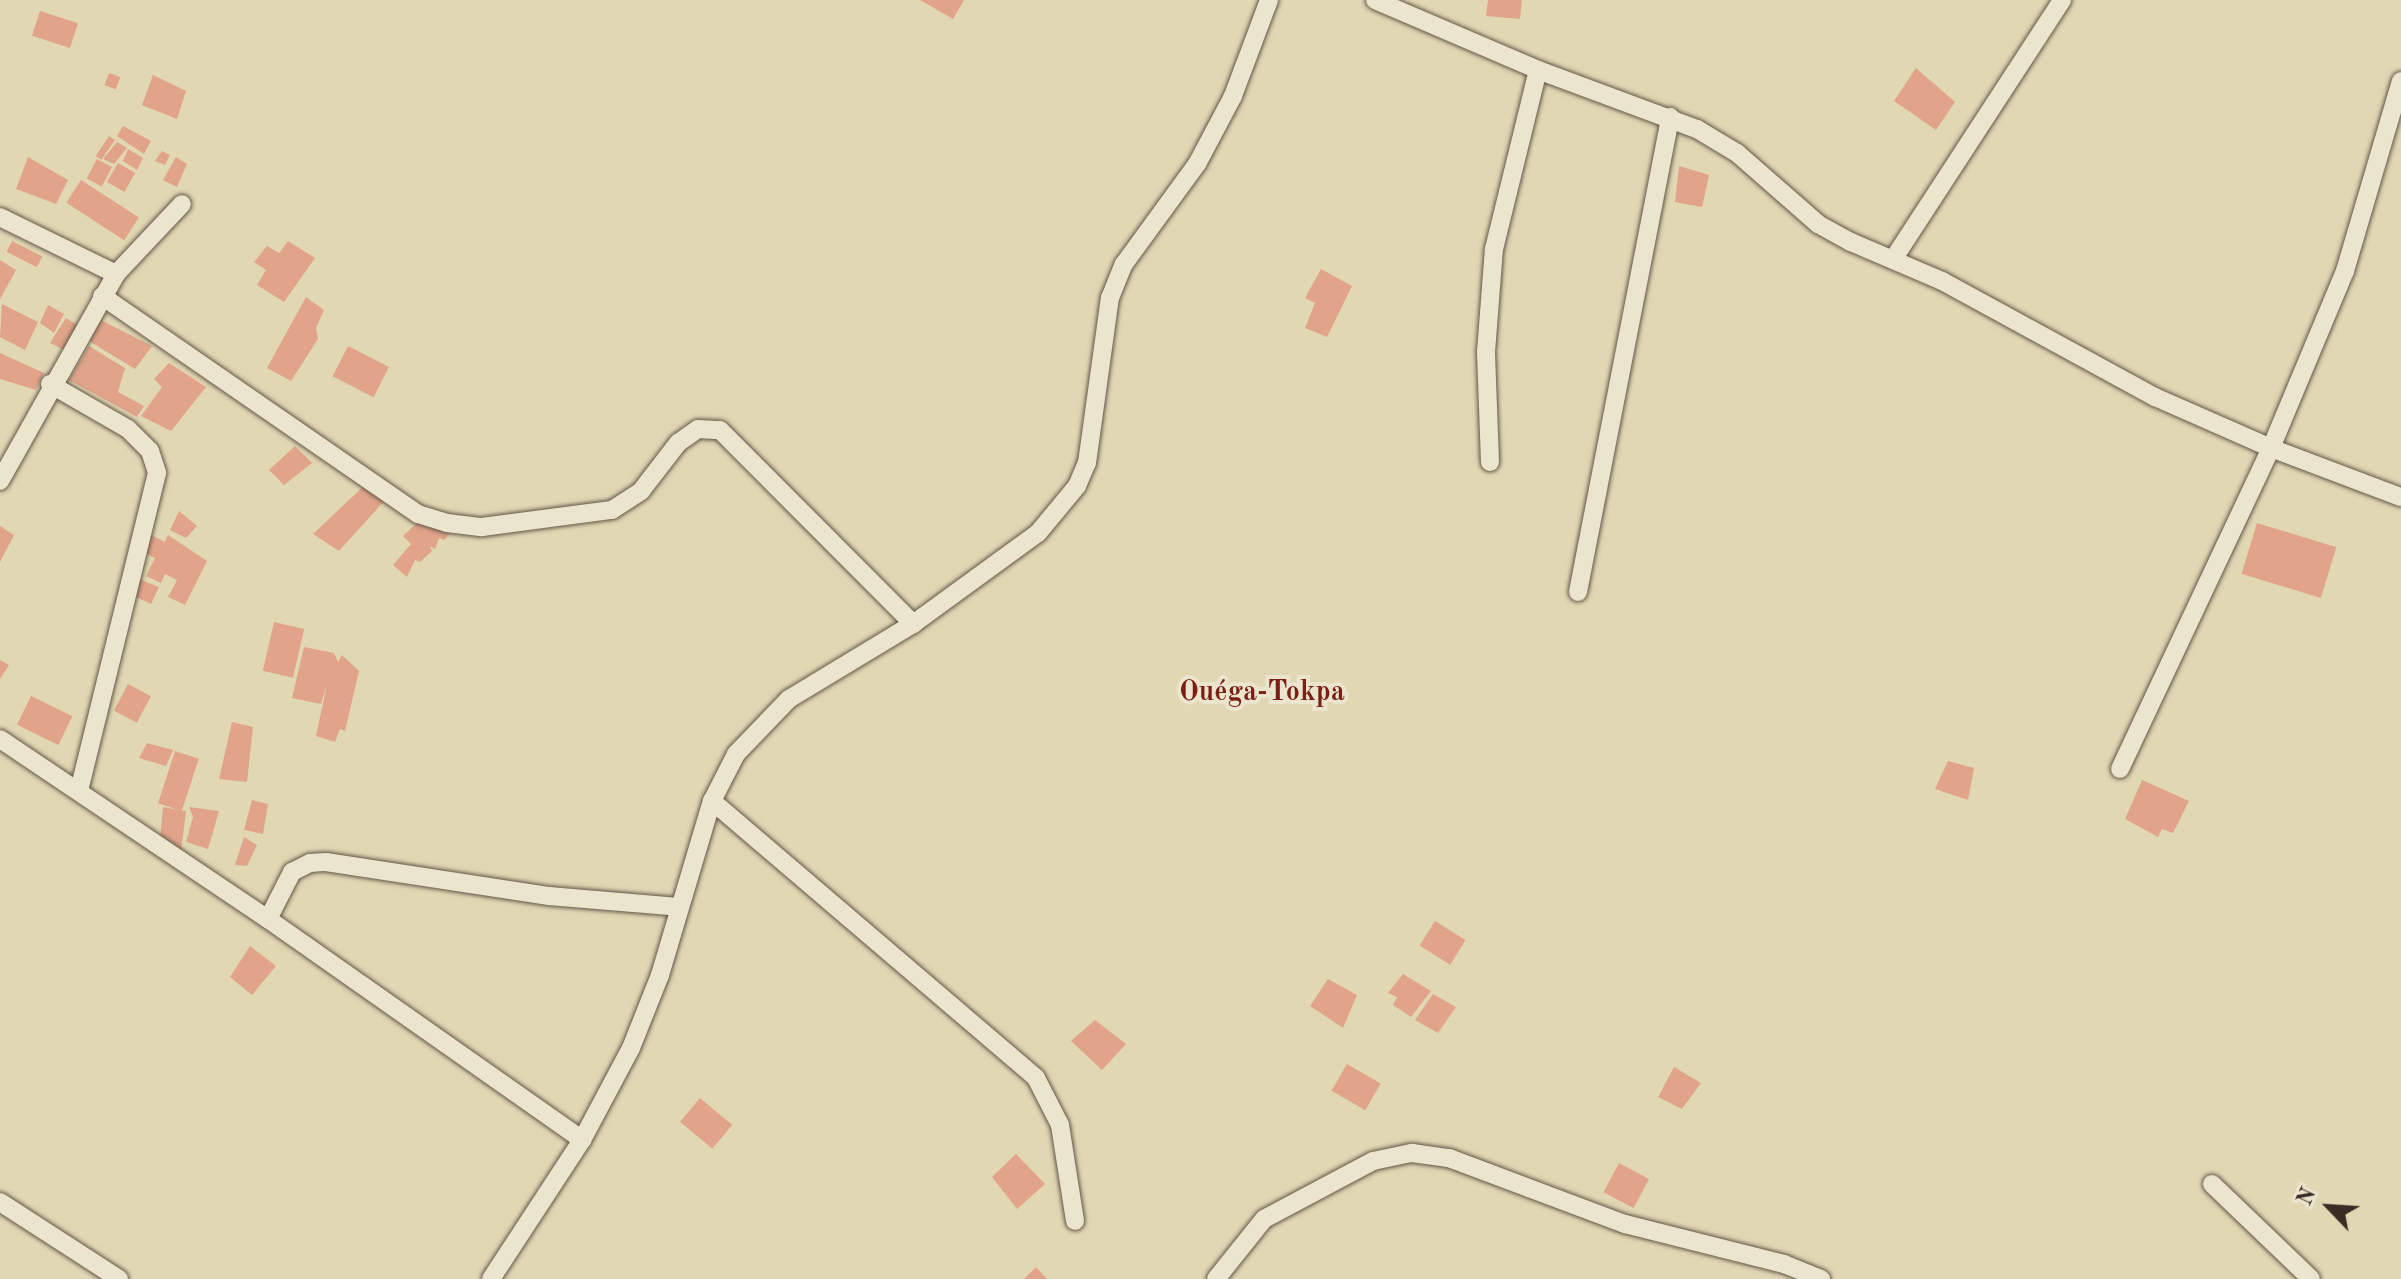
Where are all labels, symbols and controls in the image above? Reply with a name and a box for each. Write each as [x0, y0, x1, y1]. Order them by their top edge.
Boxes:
district label: Ouéga-Tokpa [1179, 676, 1345, 710]
north arrow [2289, 1167, 2369, 1247]
text: N [2294, 1185, 2321, 1209]

